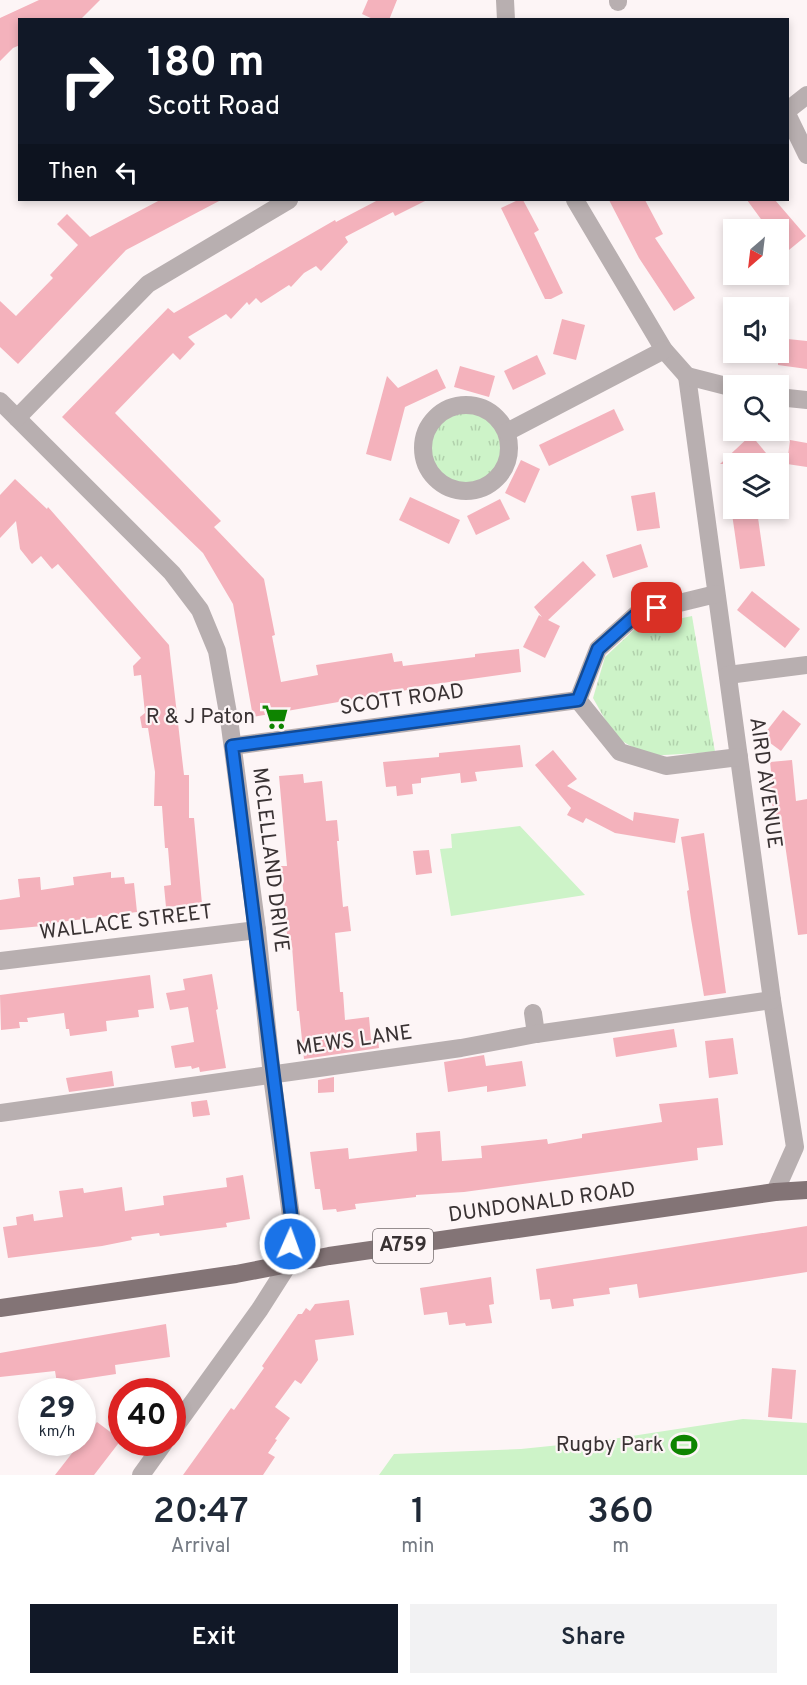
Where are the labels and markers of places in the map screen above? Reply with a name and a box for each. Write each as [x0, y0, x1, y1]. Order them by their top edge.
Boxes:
pin [631, 582, 682, 633]
supermarket icon: R & J Paton [260, 702, 290, 732]
place label: R & J Paton [146, 704, 255, 731]
sports icon: Rugby Park [669, 1430, 699, 1460]
place label: Rugby Park [556, 1432, 664, 1459]

